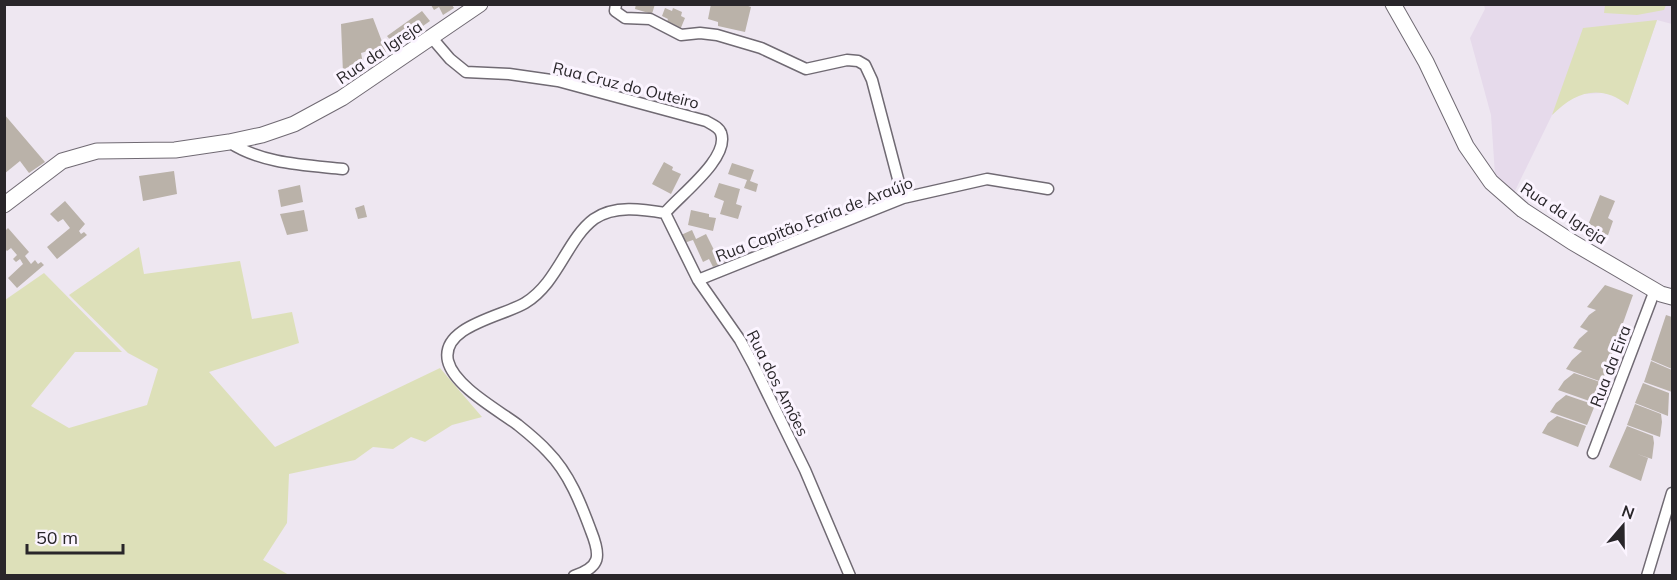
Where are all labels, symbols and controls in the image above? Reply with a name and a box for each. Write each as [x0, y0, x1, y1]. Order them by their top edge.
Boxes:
street label: Rua da Igreja [332, 16, 426, 88]
street label: Rua Cruz do Outeiro [551, 57, 701, 113]
street label: Rua Capitão Faria de Araújo [713, 172, 915, 266]
street label: Rua da Igreja [1517, 178, 1611, 248]
street label: Rua da Eira [1585, 322, 1635, 410]
street label: Rua dos Amões [743, 327, 813, 440]
north arrow [1593, 496, 1653, 556]
text: N [1619, 500, 1637, 523]
scale bar [27, 517, 123, 555]
text: 50 m [36, 526, 78, 549]

